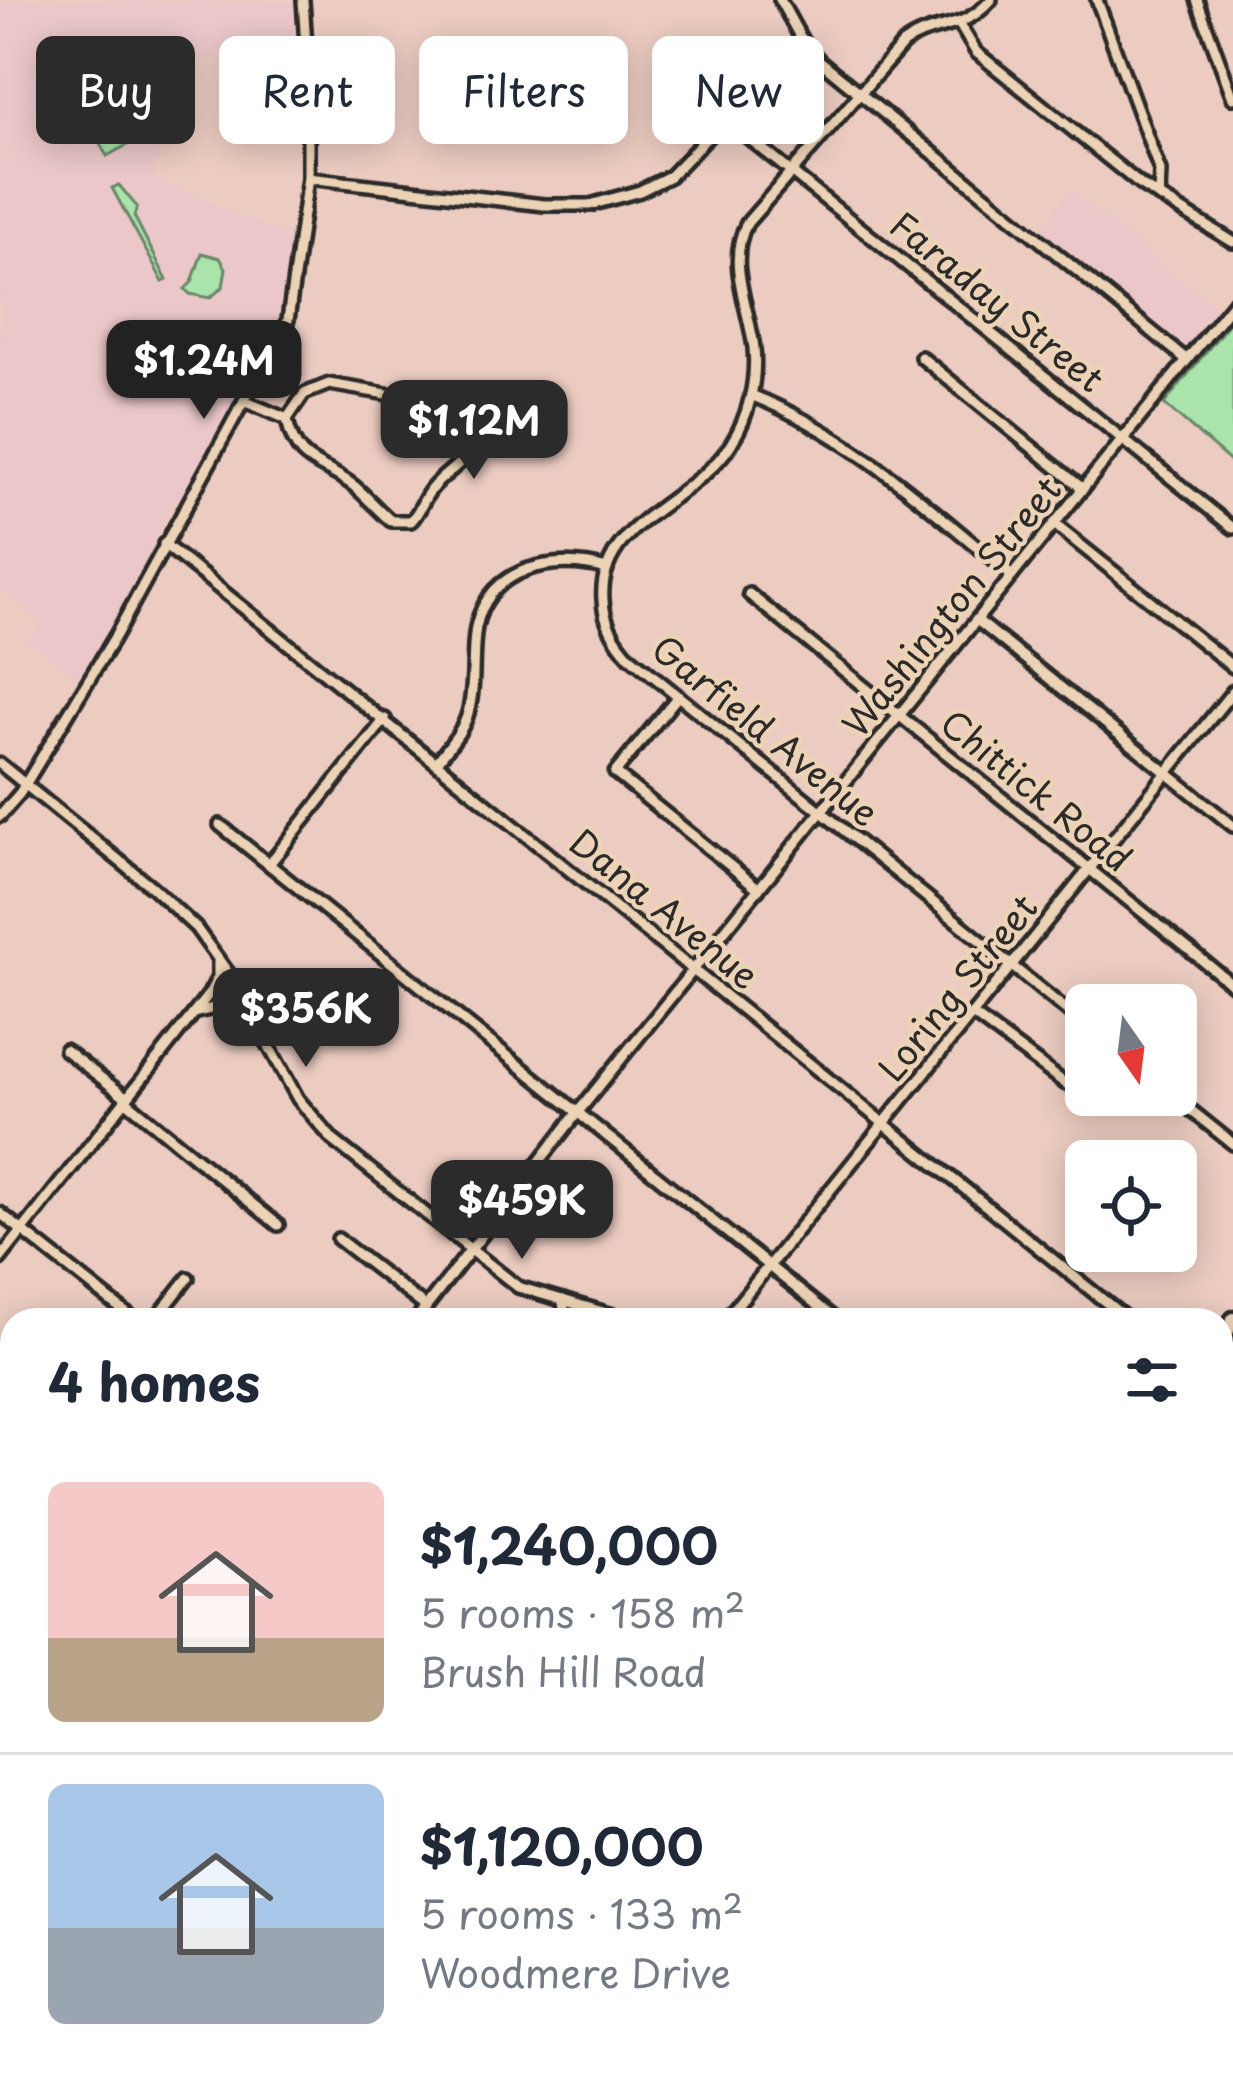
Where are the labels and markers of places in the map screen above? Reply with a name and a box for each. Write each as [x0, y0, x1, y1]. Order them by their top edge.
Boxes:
pin: $1.24M [106, 320, 302, 422]
pin: $1.12M [376, 380, 572, 482]
pin: $356K [222, 968, 390, 1070]
pin: $459K [438, 1160, 606, 1262]

